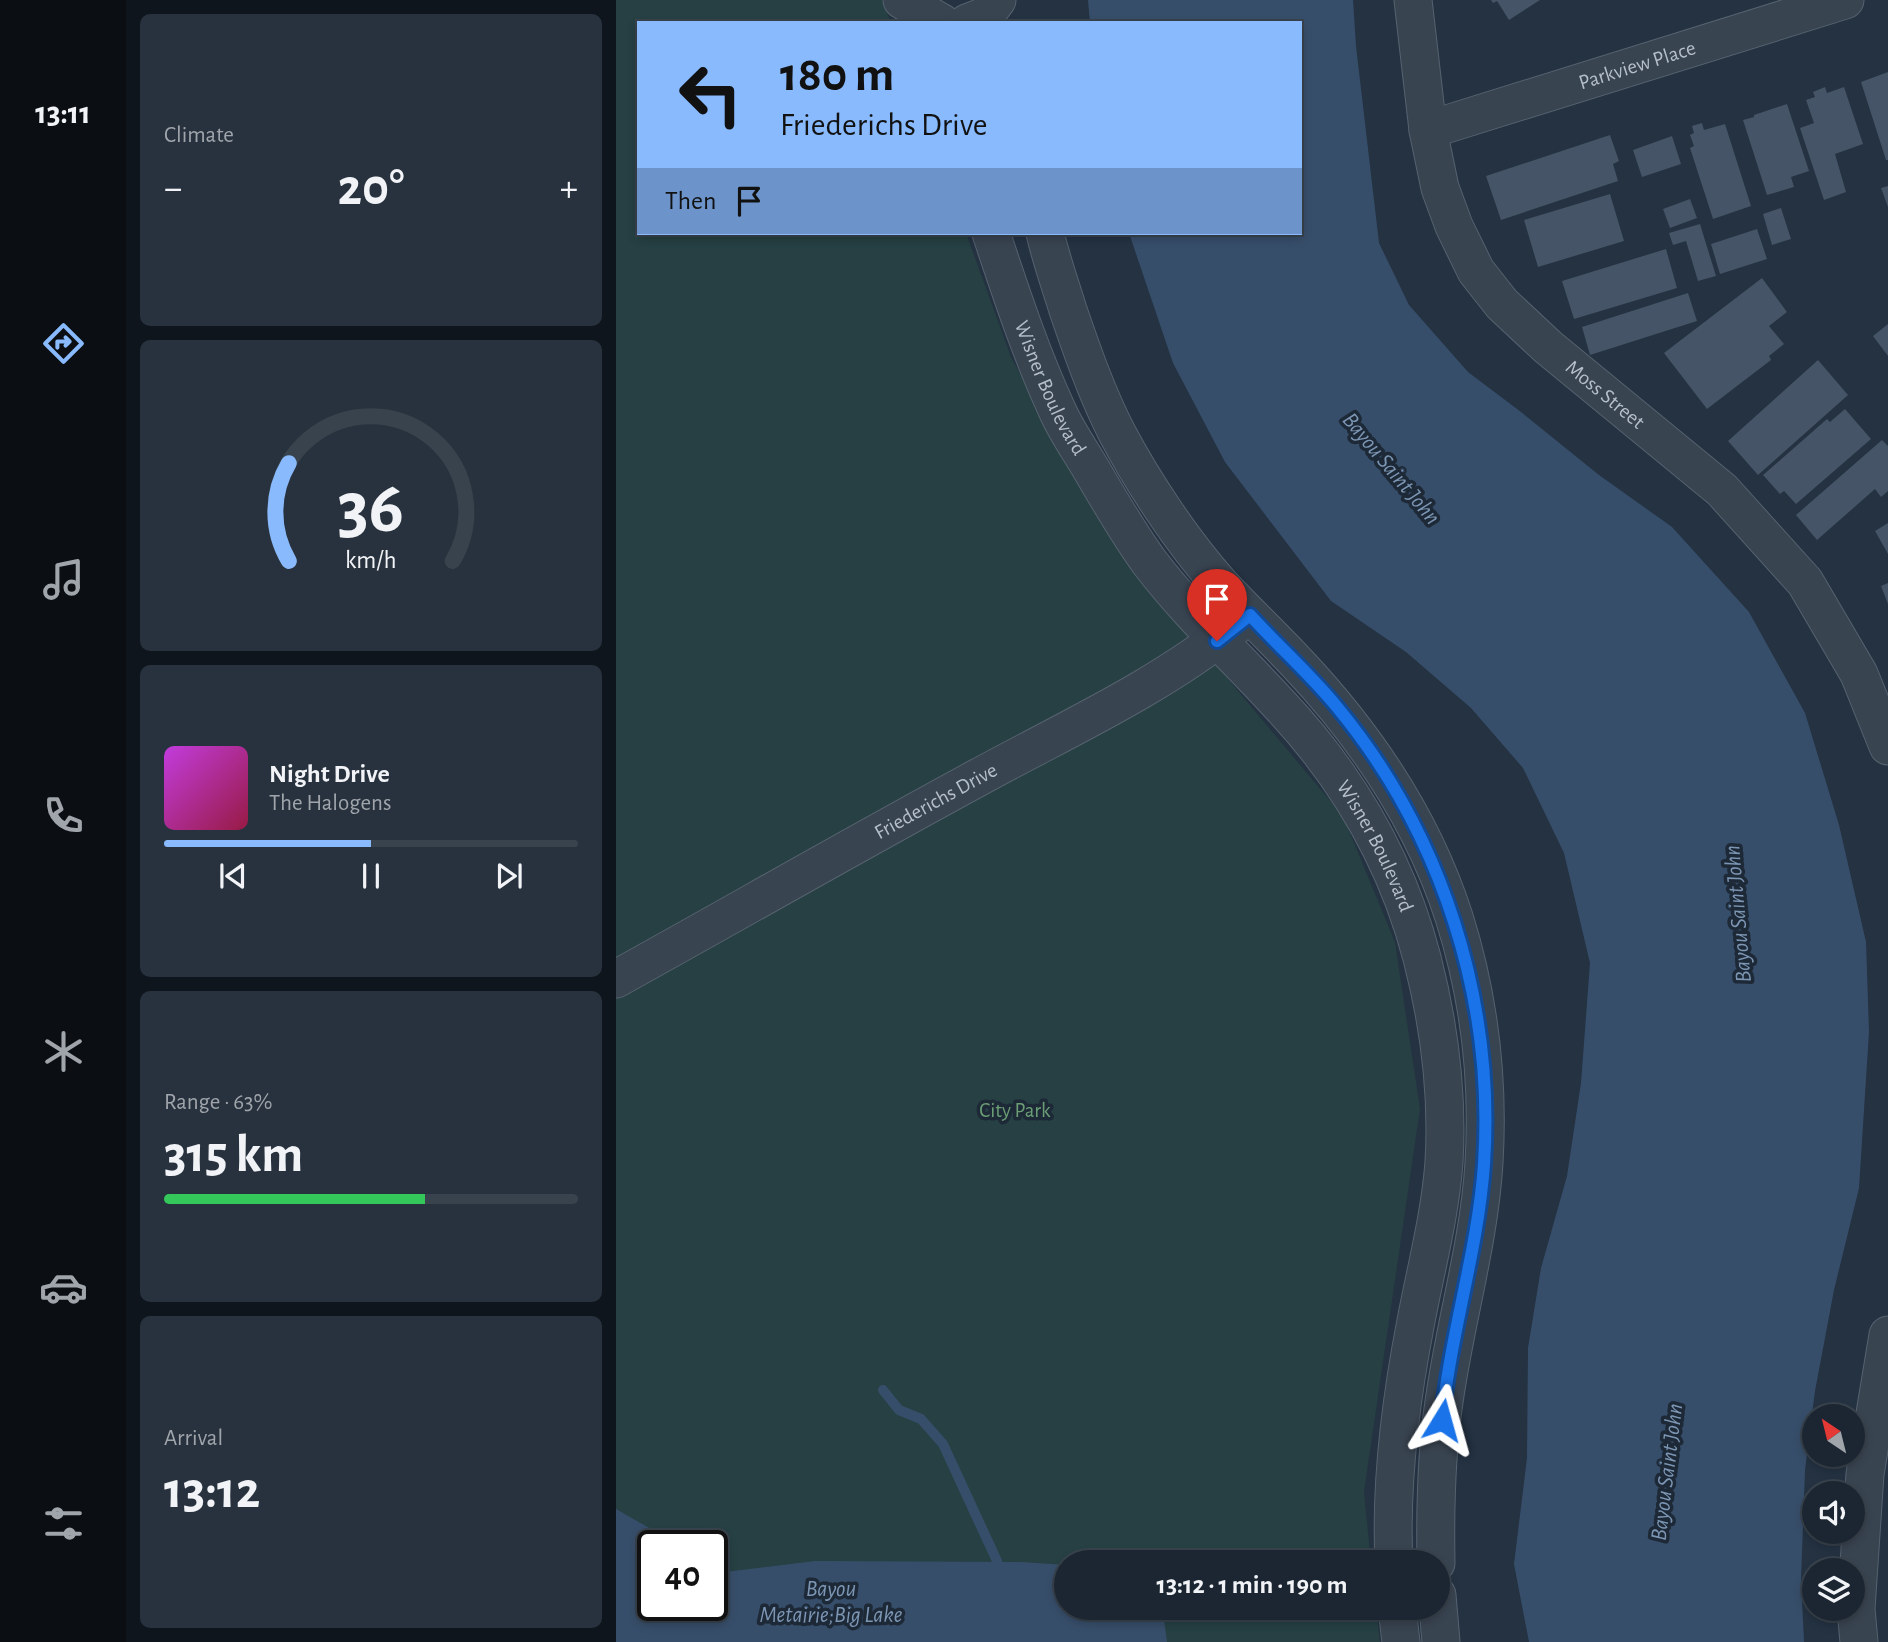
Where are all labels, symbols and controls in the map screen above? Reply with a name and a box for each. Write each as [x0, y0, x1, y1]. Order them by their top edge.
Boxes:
street label: Parkview Place [1576, 37, 1698, 93]
icon: left [665, 49, 756, 140]
text: 180 m [780, 51, 894, 100]
text: 13:11 [35, 97, 91, 129]
text: Friederichs Drive [780, 109, 988, 141]
text: Climate [164, 124, 234, 147]
text: 20° [338, 162, 404, 214]
text: − [164, 170, 182, 208]
text: + [560, 170, 578, 208]
icon: arrive [730, 182, 768, 220]
text: Then [665, 188, 716, 214]
street label: Wisner Boulevard [1011, 318, 1090, 459]
icon: directions [39, 319, 88, 368]
street label: Moss Street [1562, 356, 1649, 433]
water label: Bayou Saint John [1338, 409, 1444, 529]
text: 36 [338, 474, 404, 547]
text: km/h [345, 548, 397, 573]
icon: music [39, 555, 88, 604]
pin [1187, 569, 1247, 641]
icon: arrive [1198, 580, 1236, 618]
street label: Friederichs Drive [871, 759, 1001, 843]
text: Night Drive [269, 761, 390, 787]
street label: Wisner Boulevard [1333, 776, 1417, 915]
icon: phone [39, 791, 88, 840]
text: The Halogens [269, 792, 391, 815]
water label: Bayou Saint John [1721, 844, 1756, 984]
icon: previous [214, 857, 252, 895]
icon: pause [352, 857, 390, 895]
icon: next [490, 857, 528, 895]
icon: climate [39, 1027, 88, 1076]
text: Range · 63% [164, 1091, 272, 1114]
park label: City Park [979, 1100, 1051, 1121]
text: 315 km [164, 1129, 303, 1181]
icon: car [39, 1263, 88, 1312]
position arrow [1405, 1383, 1479, 1457]
water label: Bayou Saint John [1648, 1402, 1687, 1542]
north arrow [1802, 1404, 1866, 1466]
map controls [1802, 1404, 1865, 1621]
text: Arrival [164, 1427, 223, 1450]
text: 13:12 [164, 1465, 260, 1517]
button: sound [1802, 1481, 1865, 1544]
icon: filters [39, 1499, 88, 1548]
speed limit sign: 40 [637, 1530, 728, 1621]
button: layers [1802, 1558, 1865, 1621]
text: 13:12 · 1 min · 190 m [1157, 1572, 1347, 1598]
water label: Bayou Metairie;Big Lake [760, 1578, 903, 1627]

